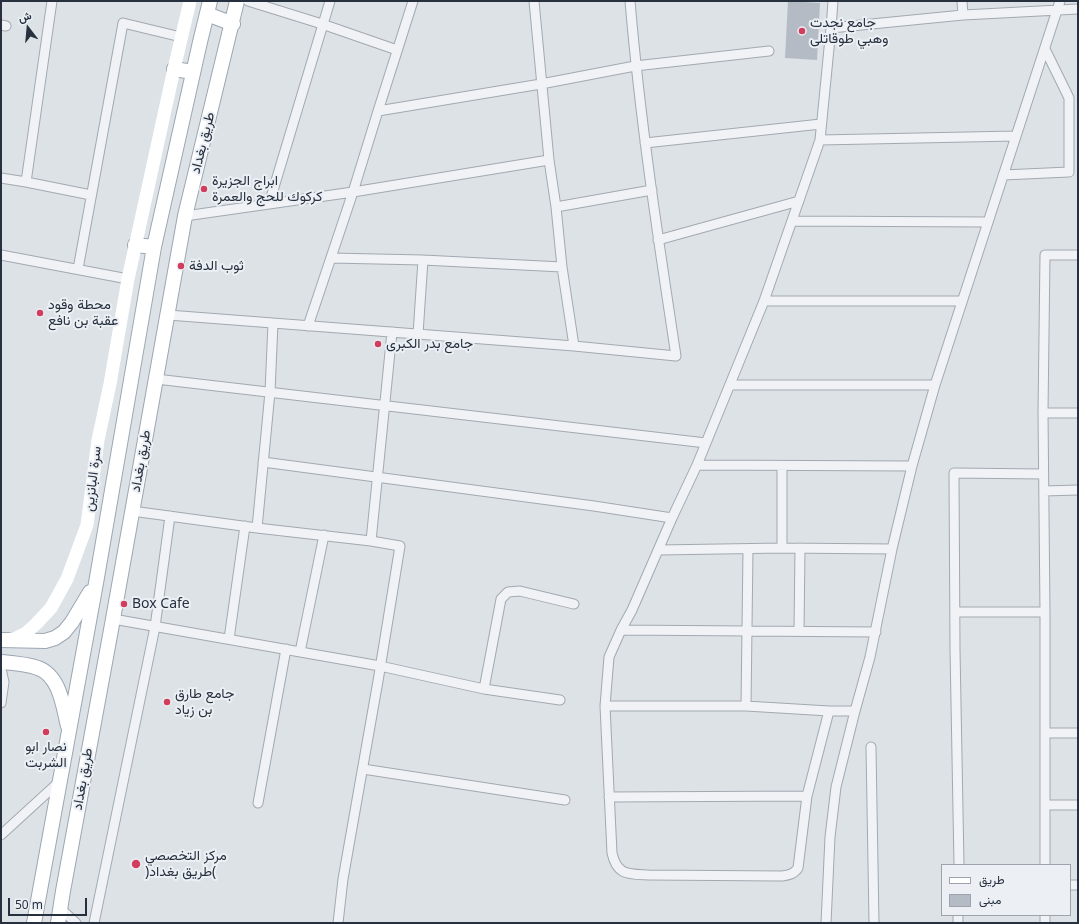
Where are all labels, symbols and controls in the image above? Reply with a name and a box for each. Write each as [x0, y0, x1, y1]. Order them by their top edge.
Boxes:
text: ش [16, 7, 33, 25]
north arrow [8, 8, 48, 48]
place label: جامع نجدت وهبي طوقاتلى [810, 15, 888, 48]
marker: جامع نجدت وهبي طوقاتلى [797, 26, 807, 36]
street label: طريق بغداد [187, 110, 219, 176]
place label: ابراج الجزيرة كركوك للحج والعمرة [212, 173, 322, 206]
marker: ابراج الجزيرة كركوك للحج والعمرة [199, 184, 209, 194]
place label: ثوب الدفة [189, 258, 244, 274]
marker: ثوب الدفة [176, 261, 186, 271]
place label: محطة وقود عقبة بن نافع [48, 297, 118, 330]
marker: محطة وقود عقبة بن نافع [35, 308, 45, 318]
place label: جامع بدر الكبرى [386, 336, 473, 352]
marker: جامع بدر الكبرى [373, 339, 383, 349]
street label: طريق بغداد [127, 429, 155, 493]
street label: سرة البانزين [81, 445, 105, 513]
place label: Box Cafe [132, 596, 190, 612]
marker: Box Cafe [119, 599, 129, 609]
place label: جامع طارق بن زياد [175, 686, 234, 718]
marker: جامع طارق بن زياد [162, 697, 172, 707]
marker: نصار ابو الشربت [41, 727, 51, 737]
place label: نصار ابو الشربت [25, 739, 67, 772]
street label: طريق بغداد [69, 747, 97, 811]
place label: مركز التخصصي )طريق بغداد( [145, 848, 227, 880]
marker: مركز التخصصي )طريق بغداد( [130, 858, 142, 870]
legend [941, 864, 1071, 916]
text: طريق [979, 871, 1004, 888]
scale bar [10, 890, 89, 916]
text: مبنى [979, 891, 1001, 908]
text: 50 m [15, 896, 43, 913]

